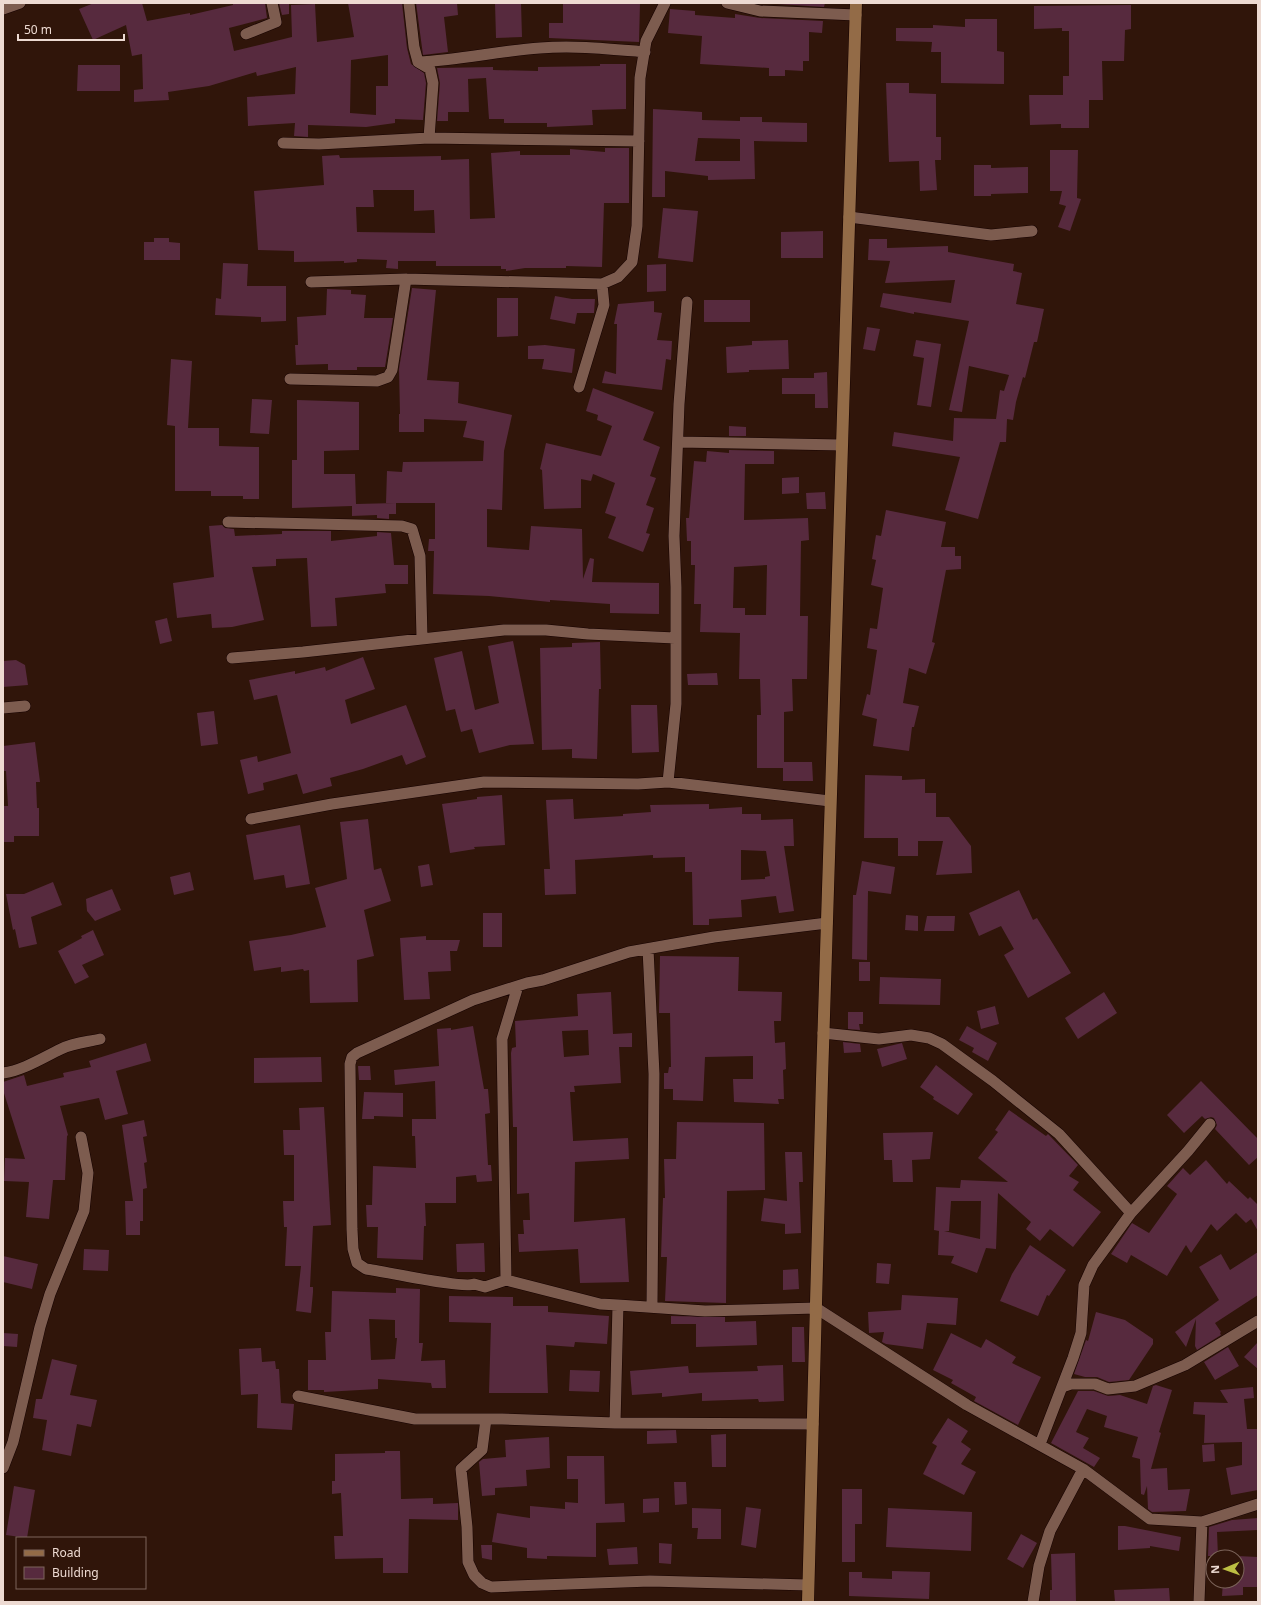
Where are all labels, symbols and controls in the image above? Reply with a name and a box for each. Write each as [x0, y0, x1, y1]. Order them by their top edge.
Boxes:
scale bar [18, 16, 124, 42]
text: 50 m [24, 21, 52, 38]
legend [16, 1537, 146, 1589]
text: Road [52, 1544, 81, 1561]
north arrow [1205, 1549, 1245, 1589]
text: Building [52, 1564, 99, 1581]
text: N [1207, 1565, 1222, 1574]

